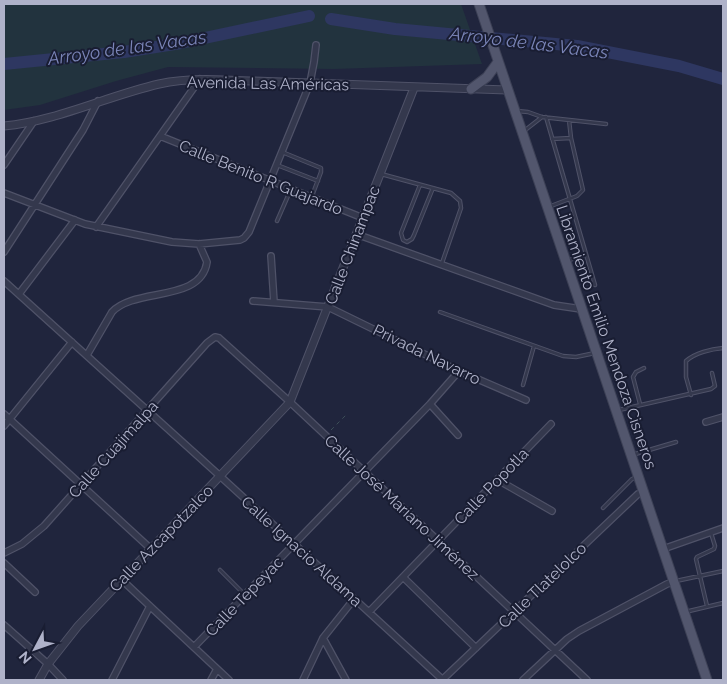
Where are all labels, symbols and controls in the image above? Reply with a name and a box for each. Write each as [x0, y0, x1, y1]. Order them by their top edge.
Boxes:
water label: Arroyo de las Vacas [447, 22, 610, 63]
water label: Arroyo de las Vacas [45, 26, 208, 69]
street label: Avenida Las Américas [187, 73, 349, 94]
street label: Calle Benito R Guajardo [176, 136, 345, 219]
street label: Calle Chinampac [321, 183, 384, 307]
street label: Libramiento Emilio Mendoza Cisneros [552, 203, 661, 472]
street label: Privada Navarro [370, 320, 484, 389]
street label: Calle Cuajimalpa [65, 397, 162, 502]
street label: Calle José Mariano Jiménez [320, 431, 483, 584]
street label: Calle Popotla [450, 444, 533, 529]
street label: Calle Azcapotzalco [105, 481, 217, 596]
street label: Calle Ignacio Aldama [237, 492, 366, 611]
street label: Calle Tlatelolco [494, 539, 590, 632]
street label: Calle Tepeyac [201, 552, 287, 640]
north arrow [10, 624, 60, 674]
text: N [16, 648, 35, 667]

